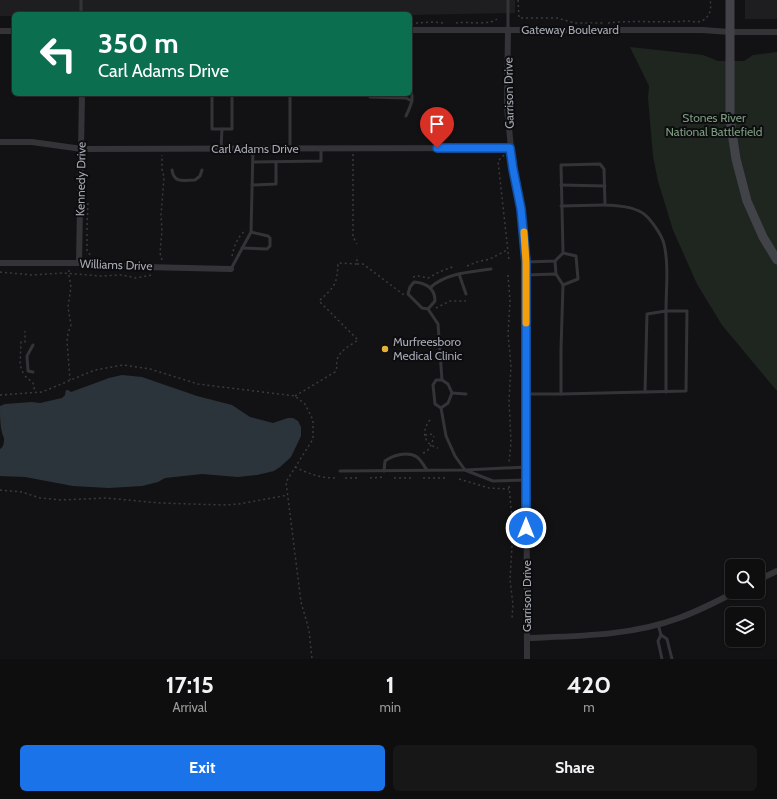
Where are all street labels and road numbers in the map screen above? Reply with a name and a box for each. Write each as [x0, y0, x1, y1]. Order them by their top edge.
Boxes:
street label: Gateway Boulevard [521, 22, 619, 37]
street label: Garrison Drive [500, 57, 517, 129]
street label: Carl Adams Drive [211, 141, 299, 156]
street label: Kennedy Drive [72, 142, 89, 216]
street label: Williams Drive [79, 256, 153, 273]
street label: Garrison Drive [519, 560, 534, 632]

